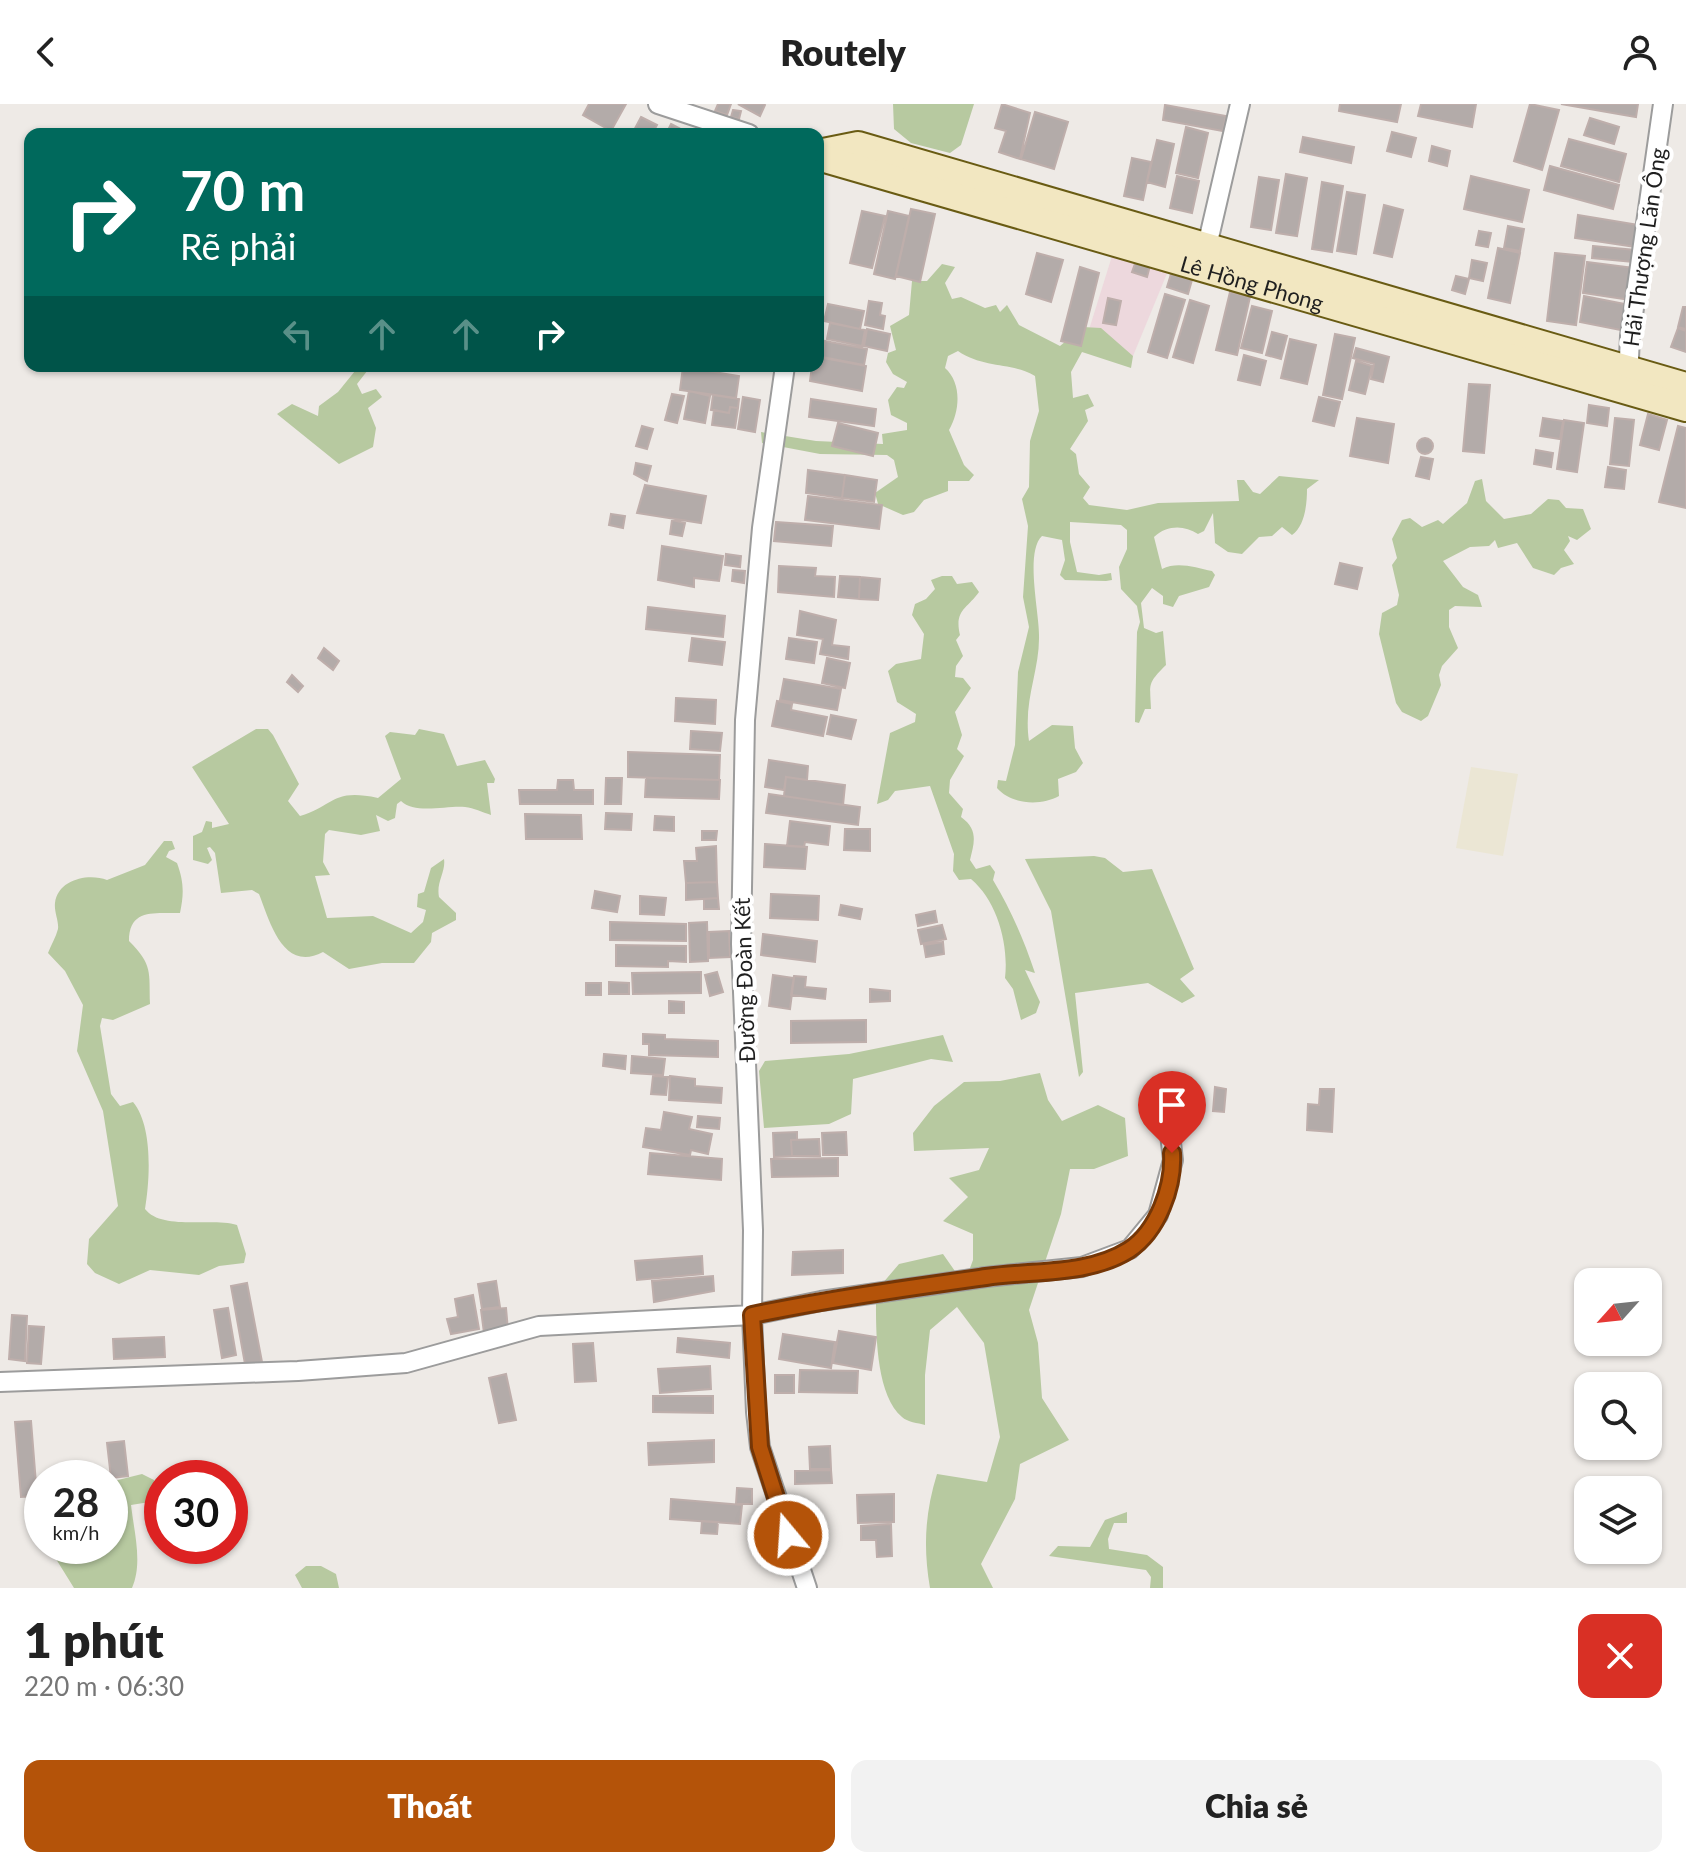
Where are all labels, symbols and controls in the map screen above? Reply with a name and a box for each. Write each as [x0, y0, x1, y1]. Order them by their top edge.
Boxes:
icon: back [24, 30, 68, 74]
text: Routely [780, 30, 906, 74]
icon: person [1618, 30, 1662, 74]
street label: Hải Thượng Lãn Ông [1617, 146, 1671, 348]
text: 70 m [180, 156, 305, 223]
icon: right [48, 160, 152, 264]
text: Rẽ phải [180, 224, 296, 268]
street label: Lê Hồng Phong [1177, 249, 1327, 316]
icon: left [276, 312, 320, 356]
icon: ahead [360, 312, 404, 356]
icon: ahead [444, 312, 488, 356]
icon: right [528, 312, 572, 356]
street label: Đường Đoàn Kết [728, 897, 760, 1063]
pin [1138, 1071, 1206, 1153]
icon: arrive [1150, 1083, 1194, 1127]
north arrow [1574, 1268, 1662, 1356]
map controls [1574, 1268, 1662, 1564]
button: search [1574, 1372, 1662, 1460]
speed limit sign: 30 [144, 1460, 248, 1564]
button: layers [1574, 1476, 1662, 1564]
text: 28 [53, 1478, 99, 1526]
position arrow [746, 1493, 830, 1577]
text: km/h [53, 1520, 99, 1544]
text: 1 phút [24, 1611, 164, 1668]
button: close [1578, 1614, 1662, 1698]
text: 220 m · 06:30 [24, 1670, 184, 1702]
button: Thoát [24, 1760, 835, 1852]
button: Chia sẻ [851, 1760, 1662, 1852]

